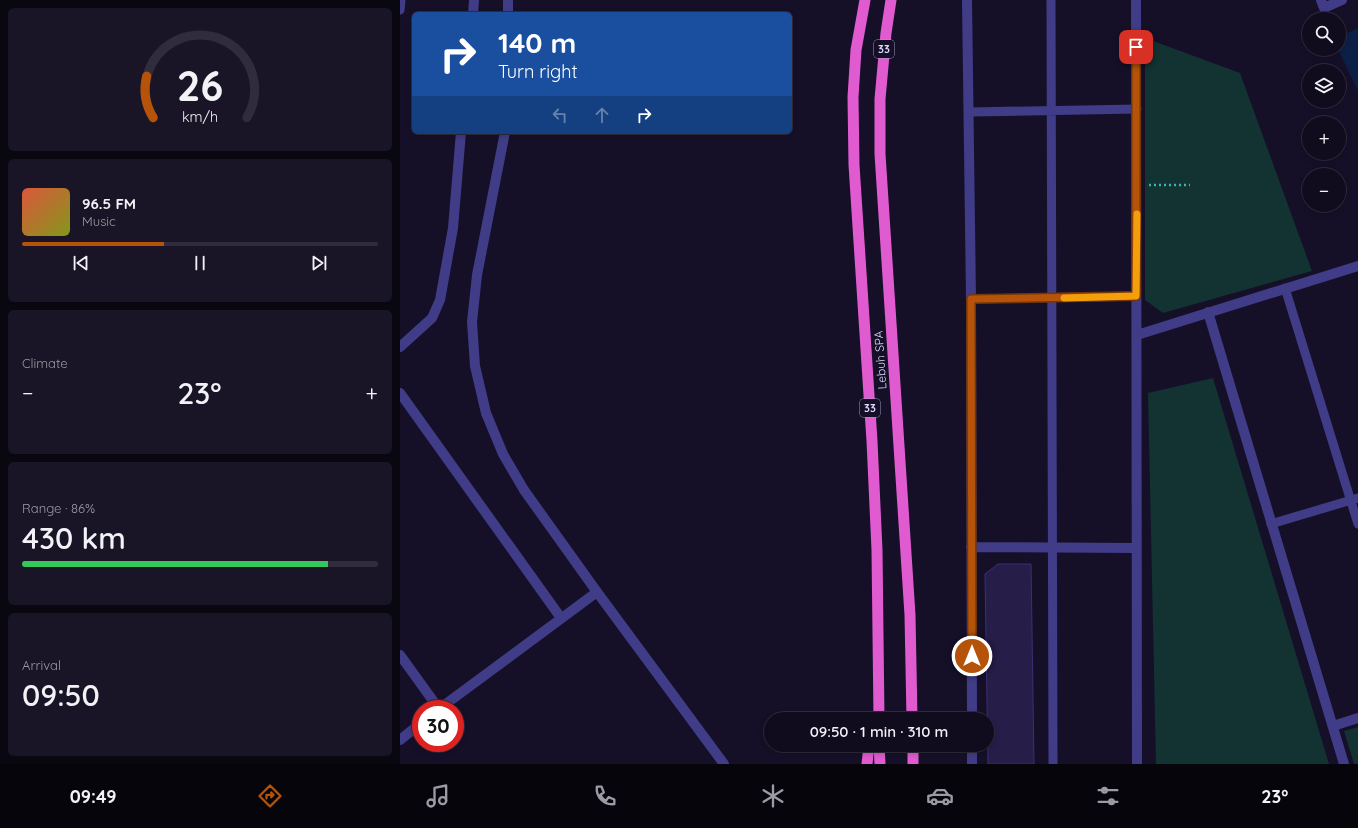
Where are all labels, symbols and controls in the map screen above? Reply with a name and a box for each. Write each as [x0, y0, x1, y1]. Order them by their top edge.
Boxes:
map controls [1302, 12, 1346, 212]
button: search [1302, 12, 1346, 56]
text: 140 m [498, 25, 576, 60]
icon: right [432, 28, 484, 80]
pin [1119, 30, 1153, 64]
icon: arrive [1125, 36, 1147, 58]
road number: 33 [874, 40, 894, 58]
text: 26 [177, 58, 223, 110]
text: Turn right [498, 60, 578, 83]
button: layers [1302, 64, 1346, 108]
icon: left [549, 104, 571, 126]
icon: ahead [591, 104, 613, 126]
icon: right [633, 104, 655, 126]
text: km/h [182, 107, 218, 125]
button: + [1302, 116, 1346, 160]
button: − [1302, 168, 1346, 212]
text: 96.5 FM [82, 194, 136, 213]
text: Music [82, 213, 116, 229]
icon: previous [70, 252, 92, 274]
icon: pause [189, 252, 211, 274]
icon: next [308, 252, 330, 274]
street label: Lebuh SPA [870, 330, 890, 390]
text: Climate [22, 355, 68, 371]
text: 23° [177, 374, 222, 412]
text: − [22, 379, 33, 407]
text: + [366, 379, 378, 407]
road number: 33 [860, 399, 880, 417]
text: Range · 86% [22, 500, 95, 516]
text: 430 km [22, 519, 126, 557]
position arrow [951, 635, 993, 677]
text: Arrival [22, 657, 61, 673]
text: 09:50 [22, 676, 100, 714]
speed limit sign: 30 [412, 700, 464, 752]
text: 09:50 · 1 min · 310 m [810, 722, 948, 741]
icon: directions [256, 782, 284, 810]
icon: music [424, 782, 452, 810]
icon: phone [591, 782, 619, 810]
icon: climate [759, 782, 787, 810]
icon: car [926, 782, 954, 810]
icon: filters [1094, 782, 1122, 810]
text: 09:49 [70, 785, 116, 808]
text: 23° [1261, 785, 1288, 808]

